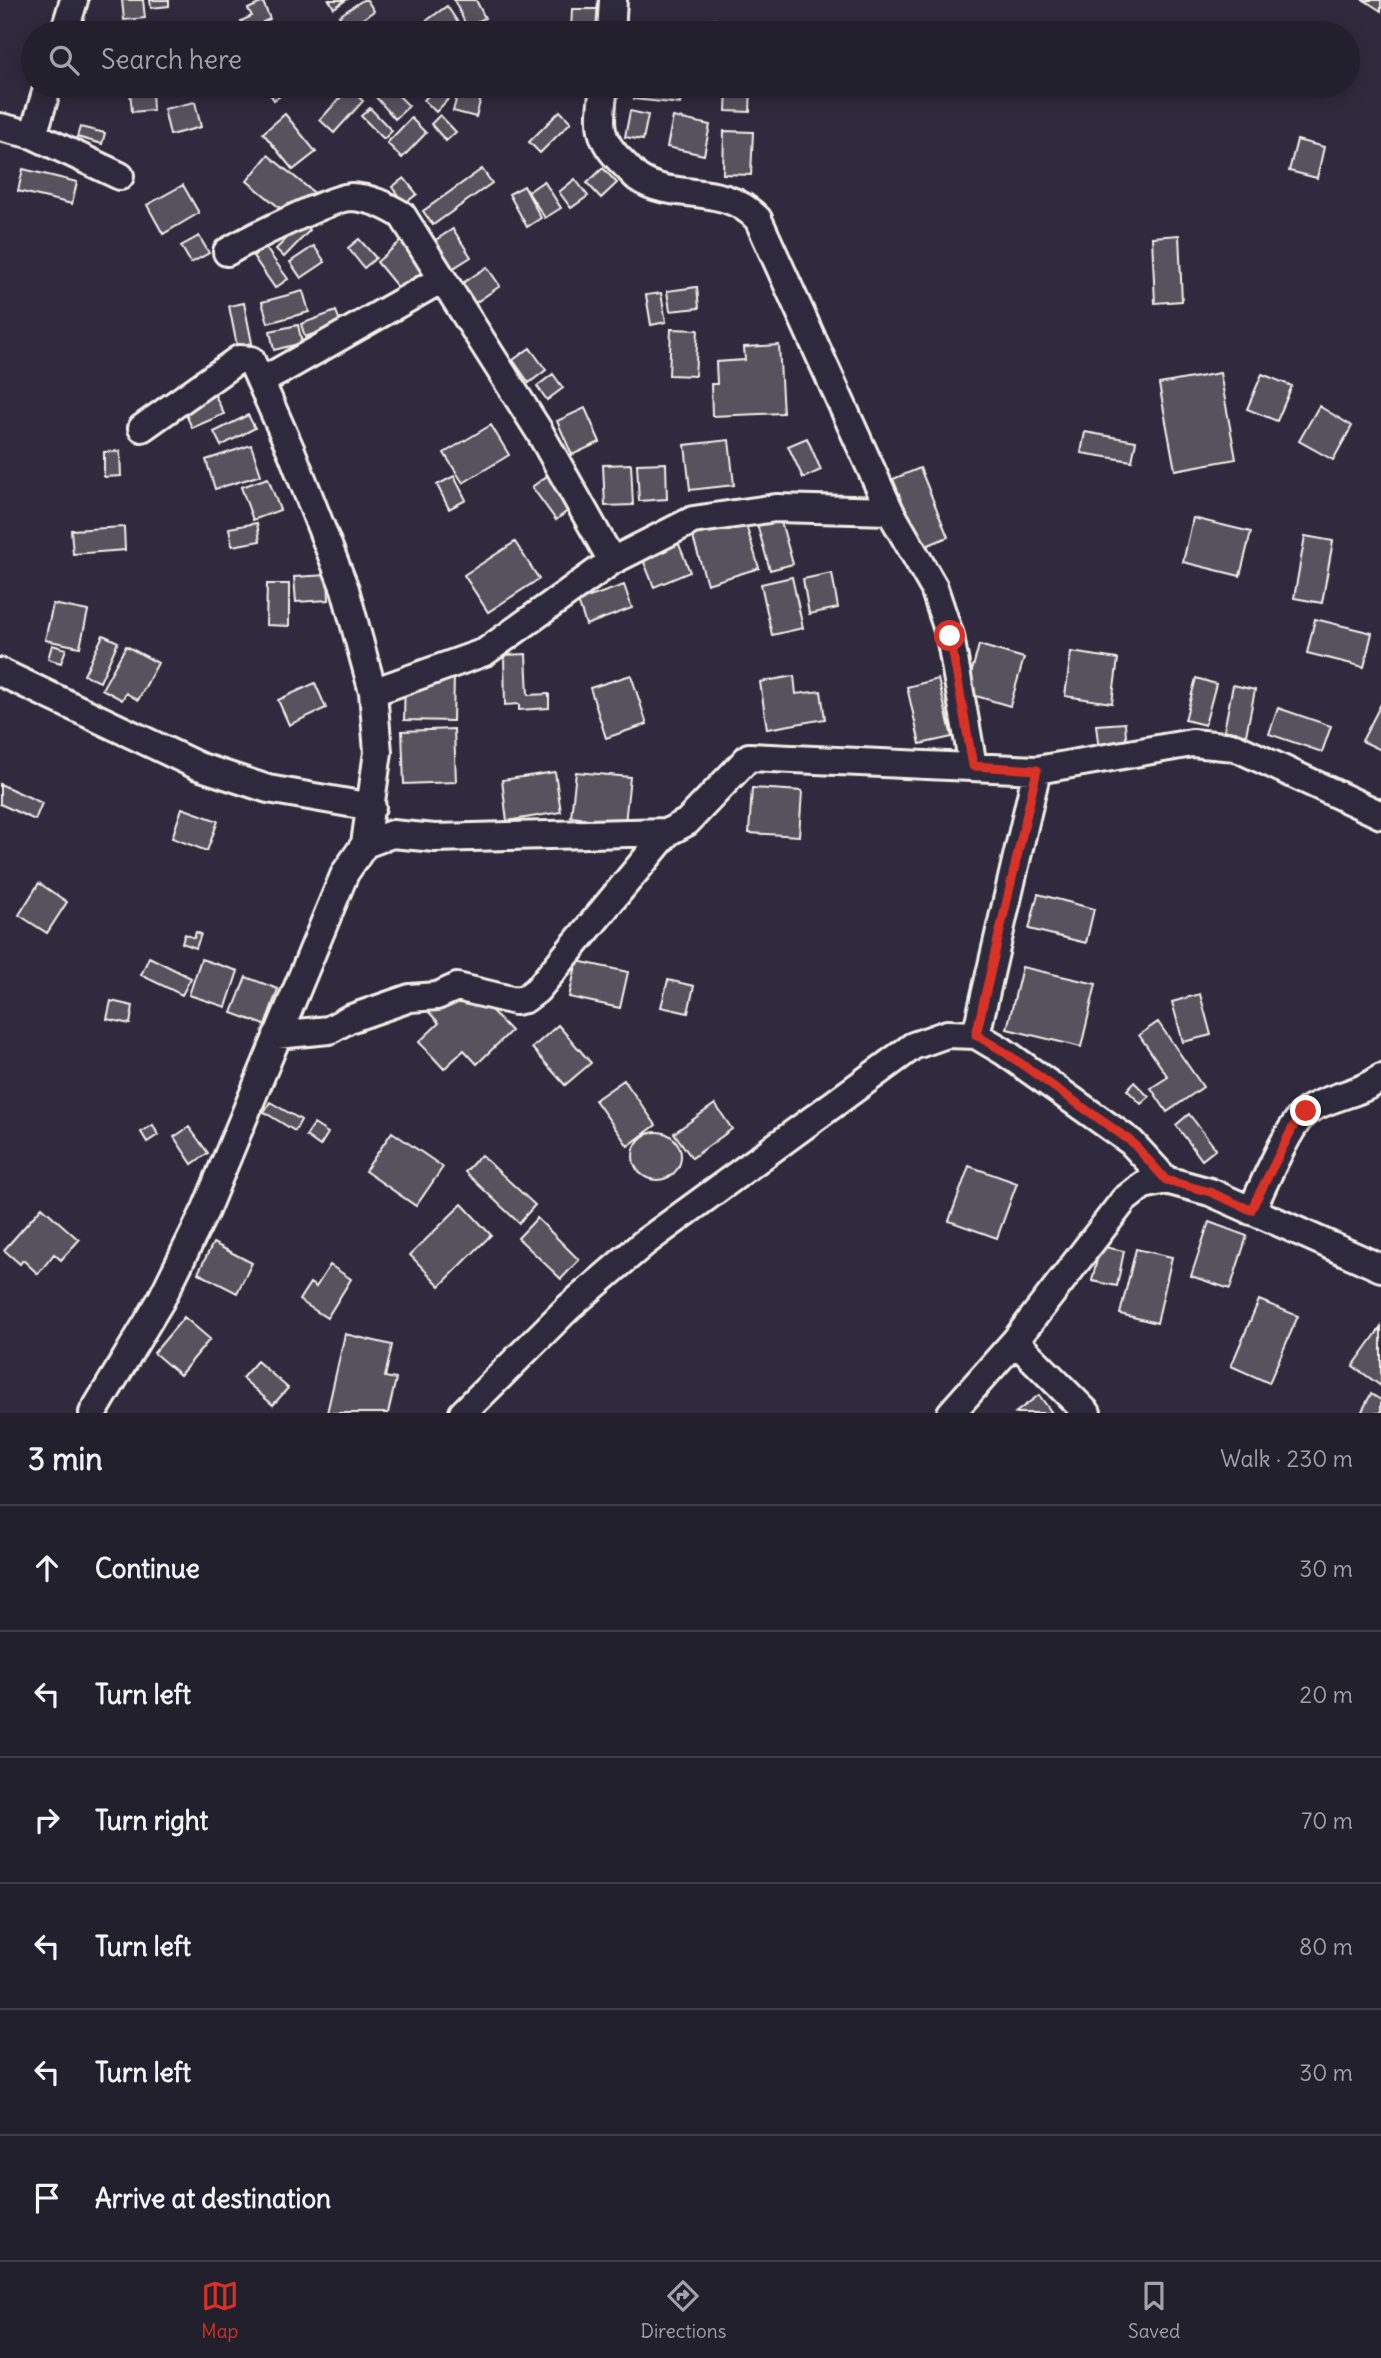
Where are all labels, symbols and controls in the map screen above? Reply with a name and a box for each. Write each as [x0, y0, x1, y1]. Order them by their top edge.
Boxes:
search box [21, 21, 1360, 98]
icon: search [45, 41, 83, 79]
text: Search here [101, 43, 242, 76]
route start [934, 620, 965, 651]
route end [1290, 1095, 1321, 1126]
text: 3 min [28, 1440, 103, 1478]
text: Walk · 230 m [1220, 1444, 1353, 1473]
icon: ahead [28, 1549, 66, 1587]
text: Continue [95, 1552, 200, 1585]
text: 30 m [1299, 1554, 1353, 1583]
icon: left [28, 1675, 66, 1713]
text: Turn left [95, 1678, 191, 1711]
text: 20 m [1300, 1680, 1353, 1709]
icon: right [28, 1801, 66, 1839]
text: Turn right [95, 1804, 208, 1837]
text: 70 m [1301, 1806, 1353, 1835]
icon: left [28, 1927, 66, 1965]
text: Turn left [95, 1930, 191, 1963]
text: 80 m [1299, 1932, 1353, 1961]
icon: left [28, 2053, 66, 2091]
text: Turn left [95, 2056, 191, 2089]
text: 30 m [1299, 2058, 1353, 2087]
icon: arrive [28, 2179, 66, 2217]
text: Arrive at destination [95, 2182, 331, 2215]
tab: Map [201, 2277, 239, 2343]
tab: Directions [641, 2277, 726, 2343]
tab: Saved [1128, 2277, 1180, 2343]

